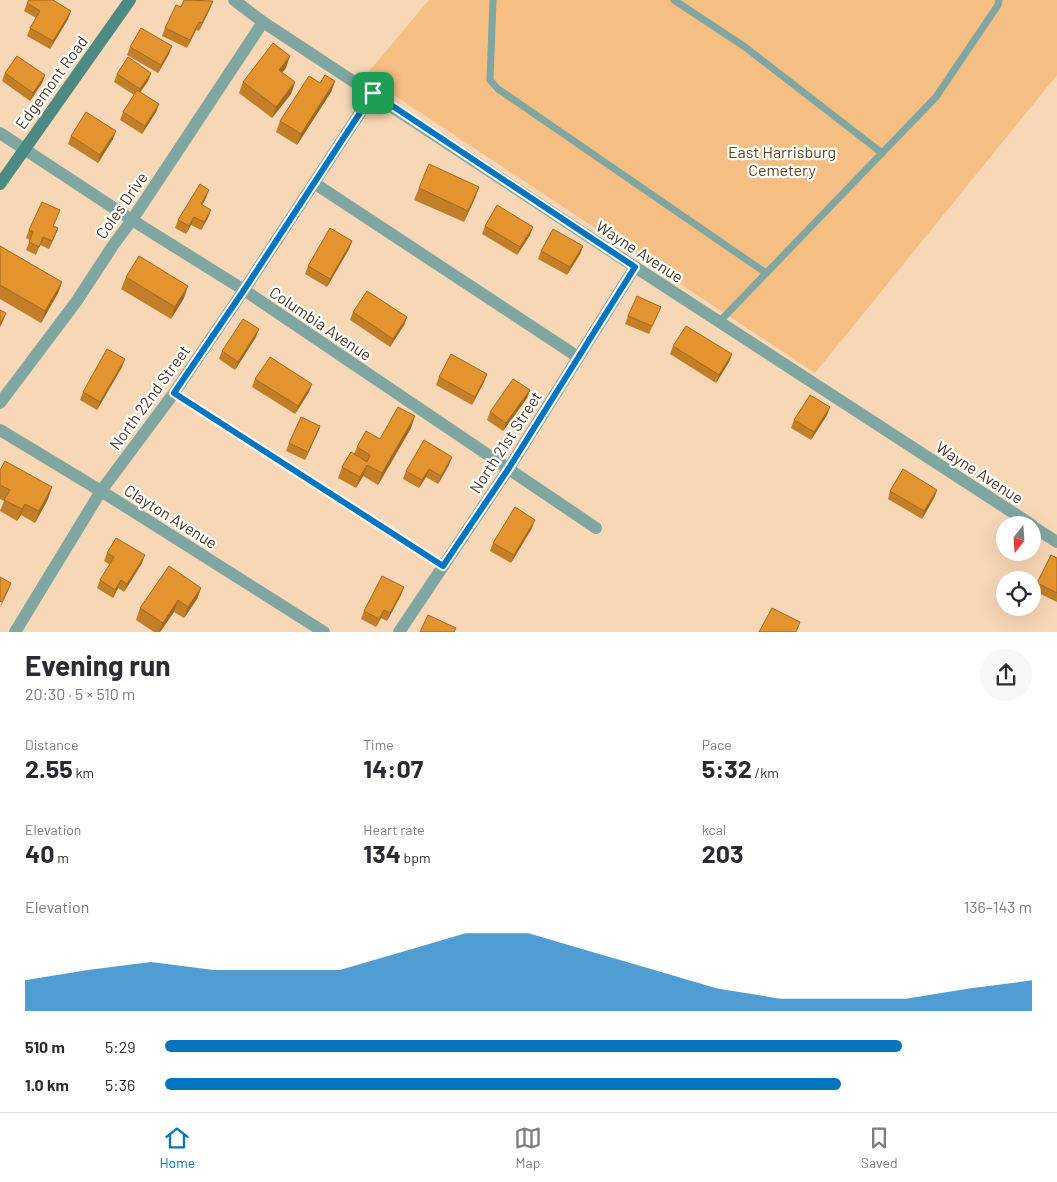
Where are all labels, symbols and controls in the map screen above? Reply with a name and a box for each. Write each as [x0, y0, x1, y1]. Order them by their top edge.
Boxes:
street label: Edgemont Road [11, 32, 91, 132]
pin [352, 72, 394, 114]
icon: arrive [359, 79, 387, 107]
park label: East Harrisburg Cemetery [728, 142, 836, 179]
street label: Coles Drive [91, 168, 151, 242]
street label: Wayne Avenue [593, 216, 687, 286]
street label: Columbia Avenue [266, 282, 376, 364]
street label: North 22nd Street [105, 341, 193, 453]
street label: North 21st Street [465, 388, 545, 496]
street label: Wayne Avenue [933, 437, 1027, 507]
street label: Clayton Avenue [121, 480, 221, 552]
north arrow [996, 516, 1041, 561]
map controls [996, 516, 1041, 616]
button: locate [996, 571, 1041, 616]
text: Evening run [25, 648, 171, 682]
button: share [980, 649, 1032, 701]
text: 20:30 · 5 × 510 m [25, 684, 135, 703]
text: Distance [25, 736, 78, 753]
text: Time [363, 736, 394, 753]
text: Pace [702, 736, 732, 753]
text: 2.55 [25, 753, 73, 783]
text: 14:07 [363, 753, 423, 783]
text: 5:32 [702, 753, 752, 783]
text: km [73, 764, 94, 781]
text: /km [752, 764, 779, 781]
text: Elevation [25, 821, 81, 838]
text: Heart rate [363, 821, 425, 838]
text: kcal [702, 821, 726, 838]
text: 40 [25, 838, 54, 868]
text: 134 [363, 838, 401, 868]
text: 203 [702, 838, 743, 868]
text: m [54, 849, 69, 866]
text: bpm [401, 849, 431, 866]
text: Elevation [25, 897, 89, 916]
text: 136–143 m [964, 897, 1032, 916]
text: 510 m [25, 1037, 65, 1056]
text: 5:29 [105, 1037, 136, 1056]
text: 1.0 km [25, 1075, 69, 1094]
text: 5:36 [105, 1075, 135, 1094]
tab: Home [159, 1124, 195, 1171]
tab: Map [514, 1124, 542, 1171]
tab: Saved [861, 1124, 898, 1171]

